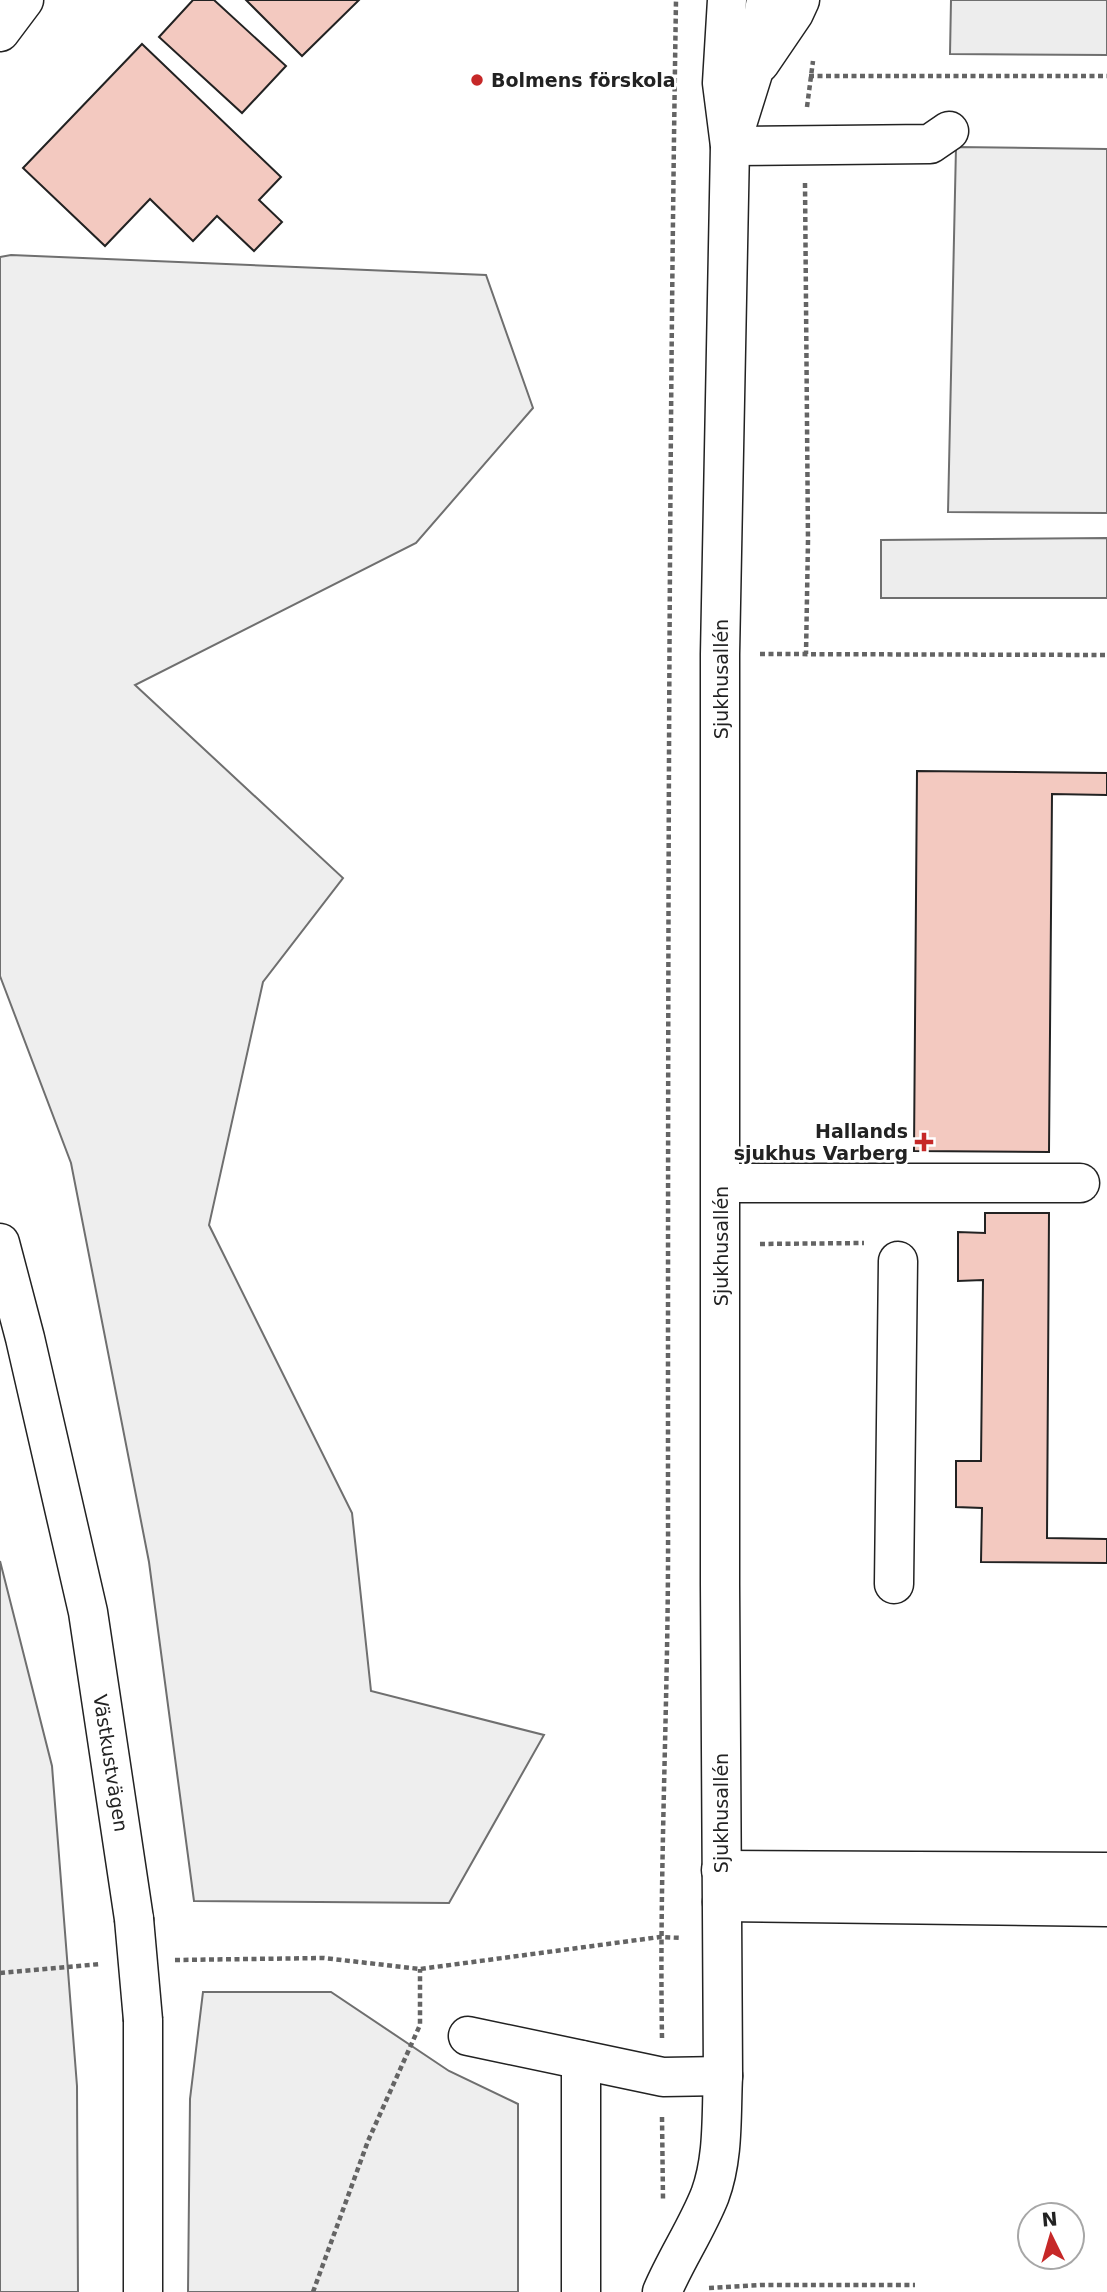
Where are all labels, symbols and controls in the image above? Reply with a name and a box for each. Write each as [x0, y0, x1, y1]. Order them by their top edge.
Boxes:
place label: Bolmens förskola [491, 69, 676, 91]
marker: Bolmens förskola [469, 72, 485, 88]
street label: Sjukhusallén [710, 619, 732, 739]
place label: Hallands sjukhus Varberg [734, 1120, 908, 1164]
marker: Hallands sjukhus Varberg [914, 1132, 934, 1152]
street label: Sjukhusallén [710, 1186, 732, 1306]
street label: Västkustvägen [89, 1693, 133, 1833]
street label: Sjukhusallén [710, 1753, 732, 1873]
north arrow [1016, 2201, 1086, 2271]
text: N [1041, 2207, 1058, 2231]

